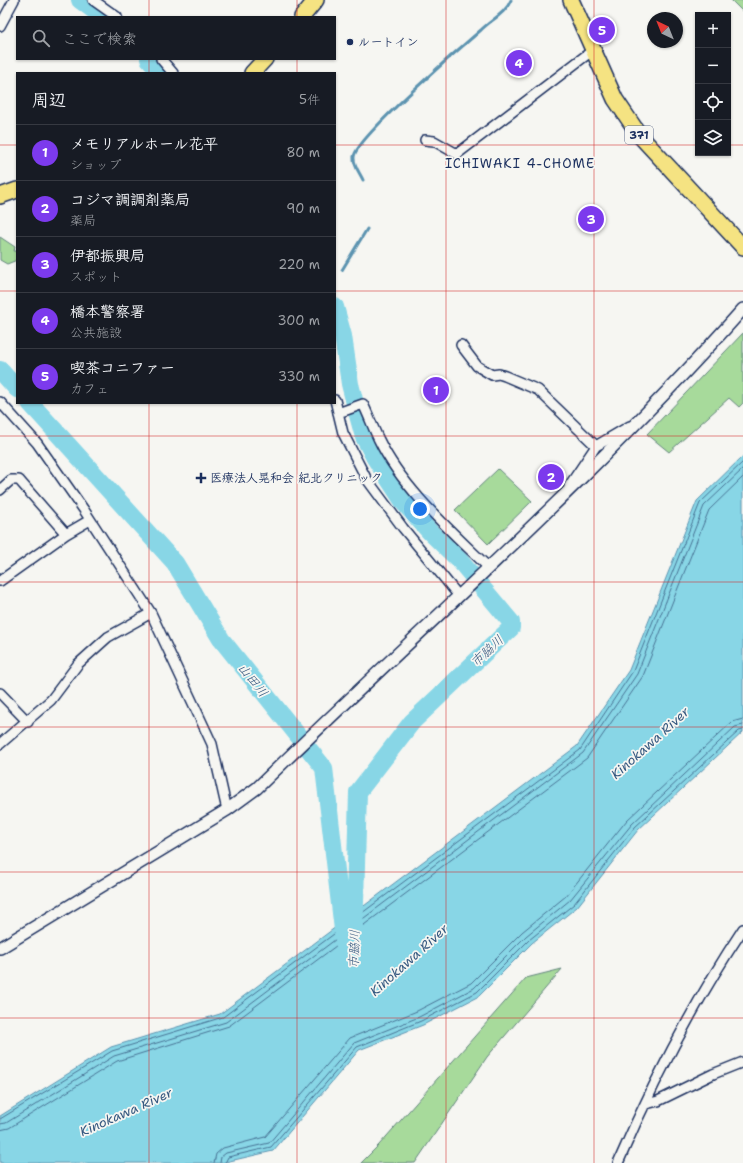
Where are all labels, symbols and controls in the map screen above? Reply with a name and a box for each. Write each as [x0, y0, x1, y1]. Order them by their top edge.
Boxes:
north arrow [647, 12, 683, 48]
map controls [695, 12, 731, 156]
button: + [695, 12, 731, 48]
pin: 5 [589, 15, 615, 45]
search box [16, 16, 336, 60]
icon: search [30, 27, 52, 49]
text: ここで検索 [62, 29, 137, 49]
place label: ルートイン [358, 34, 418, 50]
marker: ルートイン [345, 37, 355, 47]
pin: 4 [506, 48, 532, 78]
button: − [695, 48, 731, 84]
button: locate [695, 84, 731, 120]
text: 周辺 [32, 89, 66, 111]
text: 5件 [299, 91, 320, 108]
button: layers [695, 120, 731, 156]
road number: 371 [625, 126, 653, 144]
text: メモリアルホール花平 [70, 134, 219, 154]
text: 1 [42, 144, 48, 161]
text: 80 m [286, 144, 320, 161]
district label: ICHIWAKI 4-CHOME [445, 155, 595, 172]
text: ショップ [70, 156, 121, 173]
text: コジマ調調剤薬局 [70, 190, 190, 210]
text: 2 [40, 200, 50, 217]
text: 90 m [286, 200, 320, 217]
pin: 3 [578, 204, 604, 234]
text: 薬局 [70, 212, 96, 229]
text: 伊都振興局 [70, 246, 145, 266]
text: 3 [40, 256, 50, 273]
text: 220 m [278, 256, 320, 273]
text: スポット [70, 268, 122, 285]
text: 橋本警察署 [70, 302, 145, 322]
text: 4 [40, 312, 50, 329]
text: 300 m [277, 312, 320, 329]
text: 公共施設 [70, 324, 122, 341]
text: 喫茶コニファー [70, 358, 175, 378]
text: 5 [41, 368, 49, 385]
text: 330 m [278, 368, 320, 385]
pin: 1 [423, 375, 449, 405]
text: カフェ [70, 380, 109, 397]
pin: 2 [538, 462, 564, 492]
place label: 医療法人晃和会 紀北クリニック [210, 470, 382, 486]
marker: 医療法人晃和会 紀北クリニック [195, 472, 207, 484]
your location [410, 499, 430, 519]
water label: 市脇川 [467, 631, 507, 671]
water label: 山田川 [234, 659, 272, 701]
water label: Kinokawa River [607, 703, 693, 783]
water label: Kinokawa River [366, 920, 452, 1000]
water label: 市脇川 [345, 929, 363, 969]
water label: Kinokawa River [77, 1084, 176, 1140]

